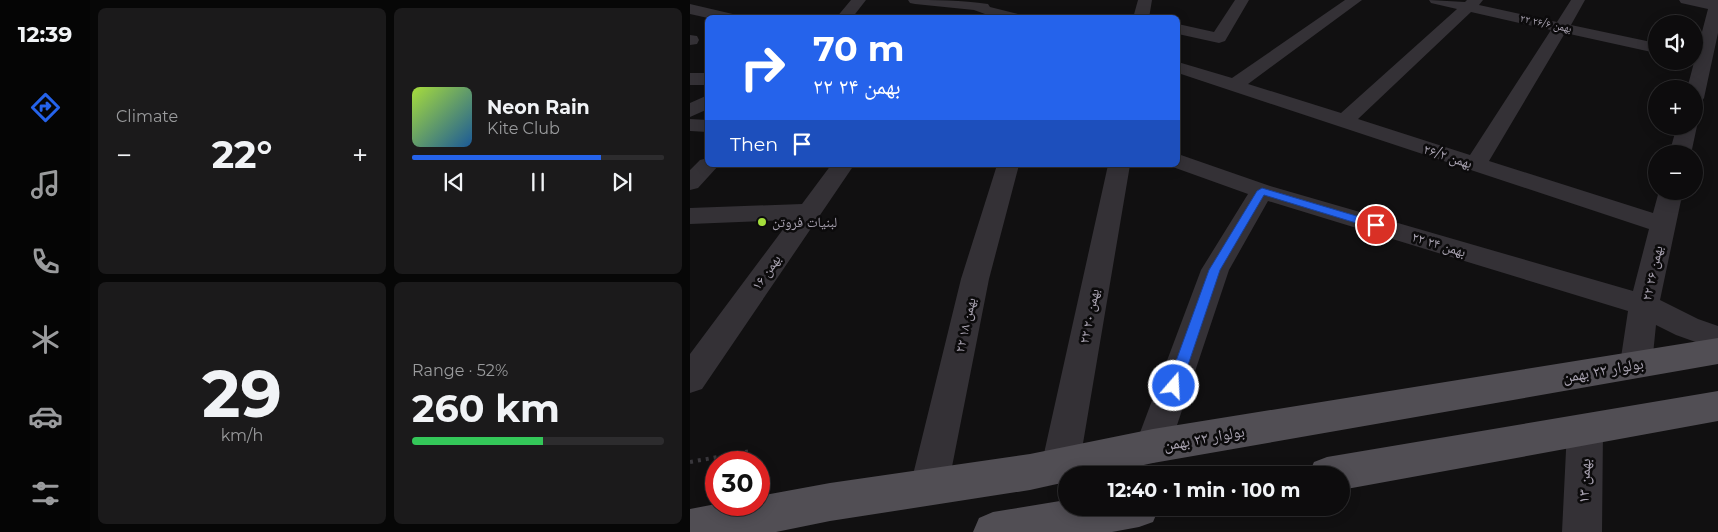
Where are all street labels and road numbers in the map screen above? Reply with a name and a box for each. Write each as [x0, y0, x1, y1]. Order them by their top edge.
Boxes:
street label: ۲۲ بهمن ۲۶/۶ [1519, 11, 1573, 35]
street label: بهمن ۲۶/۲ [1421, 140, 1475, 172]
street label: ۲۲ بهمن ۲۴ [1410, 227, 1468, 261]
street label: ۲۲ بهمن ۲۶ [1637, 244, 1667, 302]
street label: بهمن ۱۶ [747, 251, 785, 293]
street label: ۲۲ بهمن ۲۰ [1075, 287, 1103, 345]
street label: ۲۲ بهمن ۱۸ [950, 296, 980, 354]
street label: بولوار ۲۲ بهمن [1561, 354, 1645, 387]
street label: بولوار ۲۲ بهمن [1162, 422, 1246, 455]
street label: بهمن ۱۳ [1574, 458, 1595, 504]

